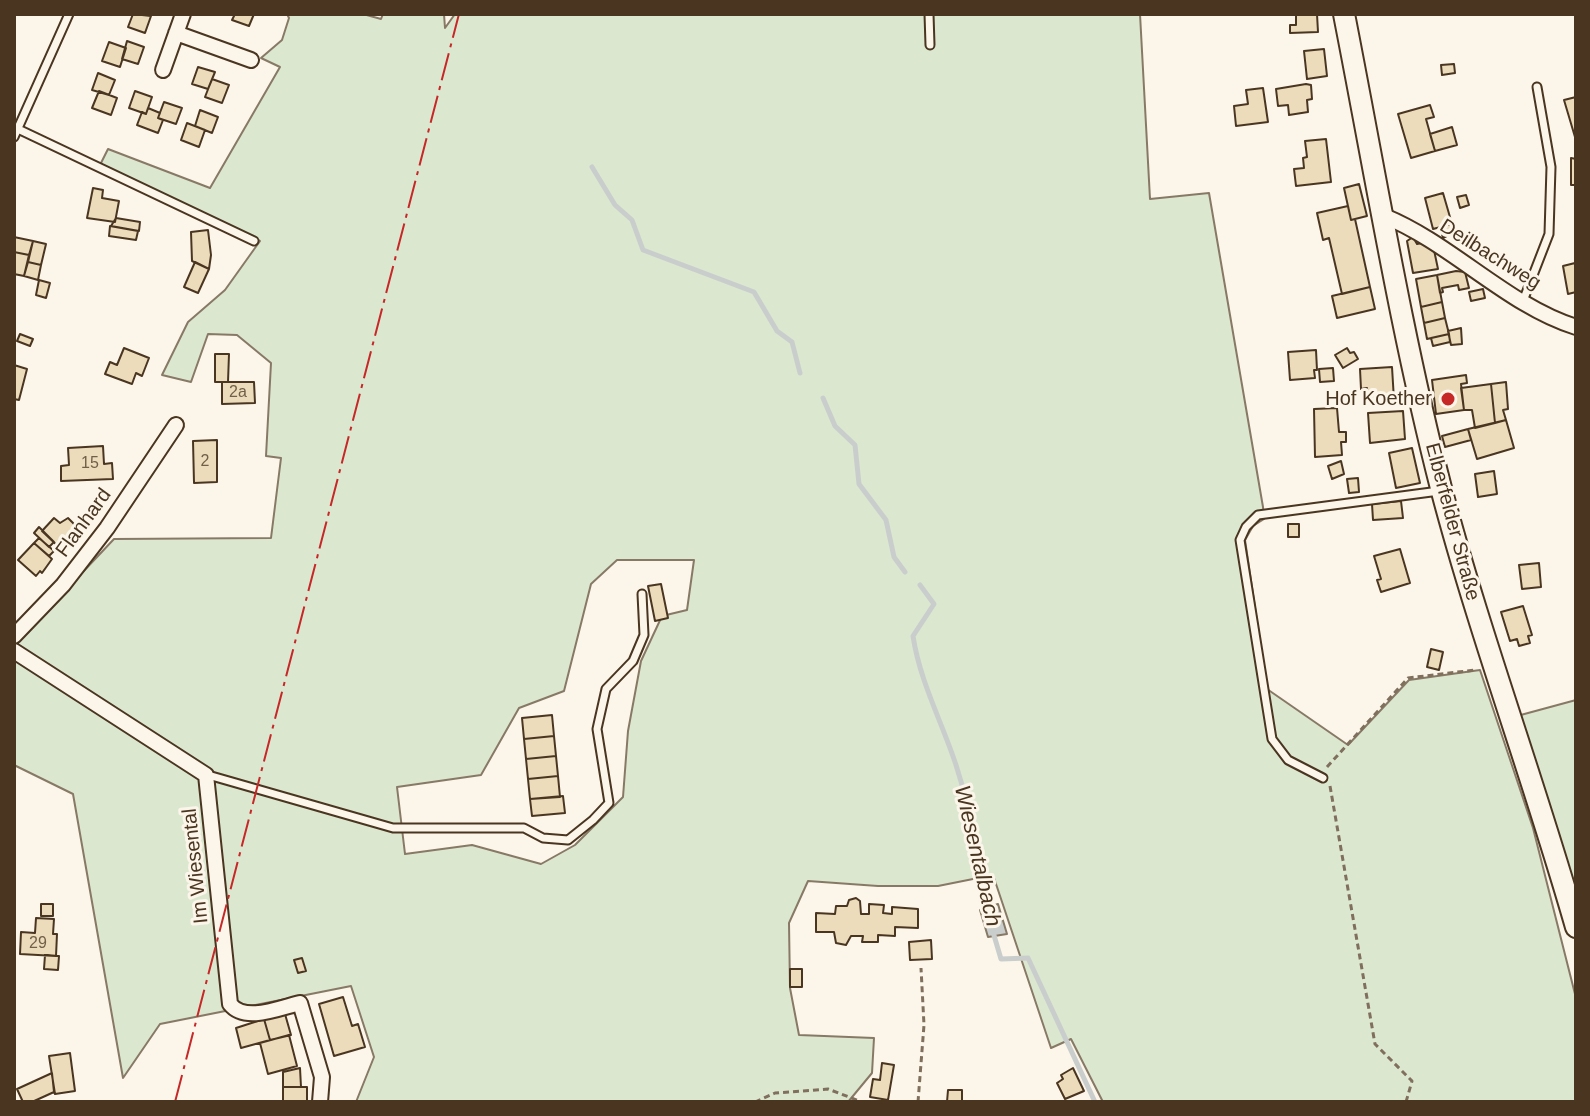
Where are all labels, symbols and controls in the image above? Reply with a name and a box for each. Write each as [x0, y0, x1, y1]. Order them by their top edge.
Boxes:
street label: Deilbachweg [1435, 214, 1545, 296]
house number: 2a [229, 383, 247, 403]
place label: Hof Koether [1325, 387, 1432, 411]
marker: Hof Koether [1439, 390, 1457, 408]
street label: Elberfelder Straße [1419, 441, 1485, 603]
house number: 2 [201, 452, 209, 472]
house number: 15 [81, 454, 99, 474]
street label: Flanhard [51, 484, 117, 562]
water label: Wiesentalbach [948, 783, 1006, 929]
street label: Im Wiesental [178, 807, 214, 925]
house number: 29 [29, 934, 47, 954]

